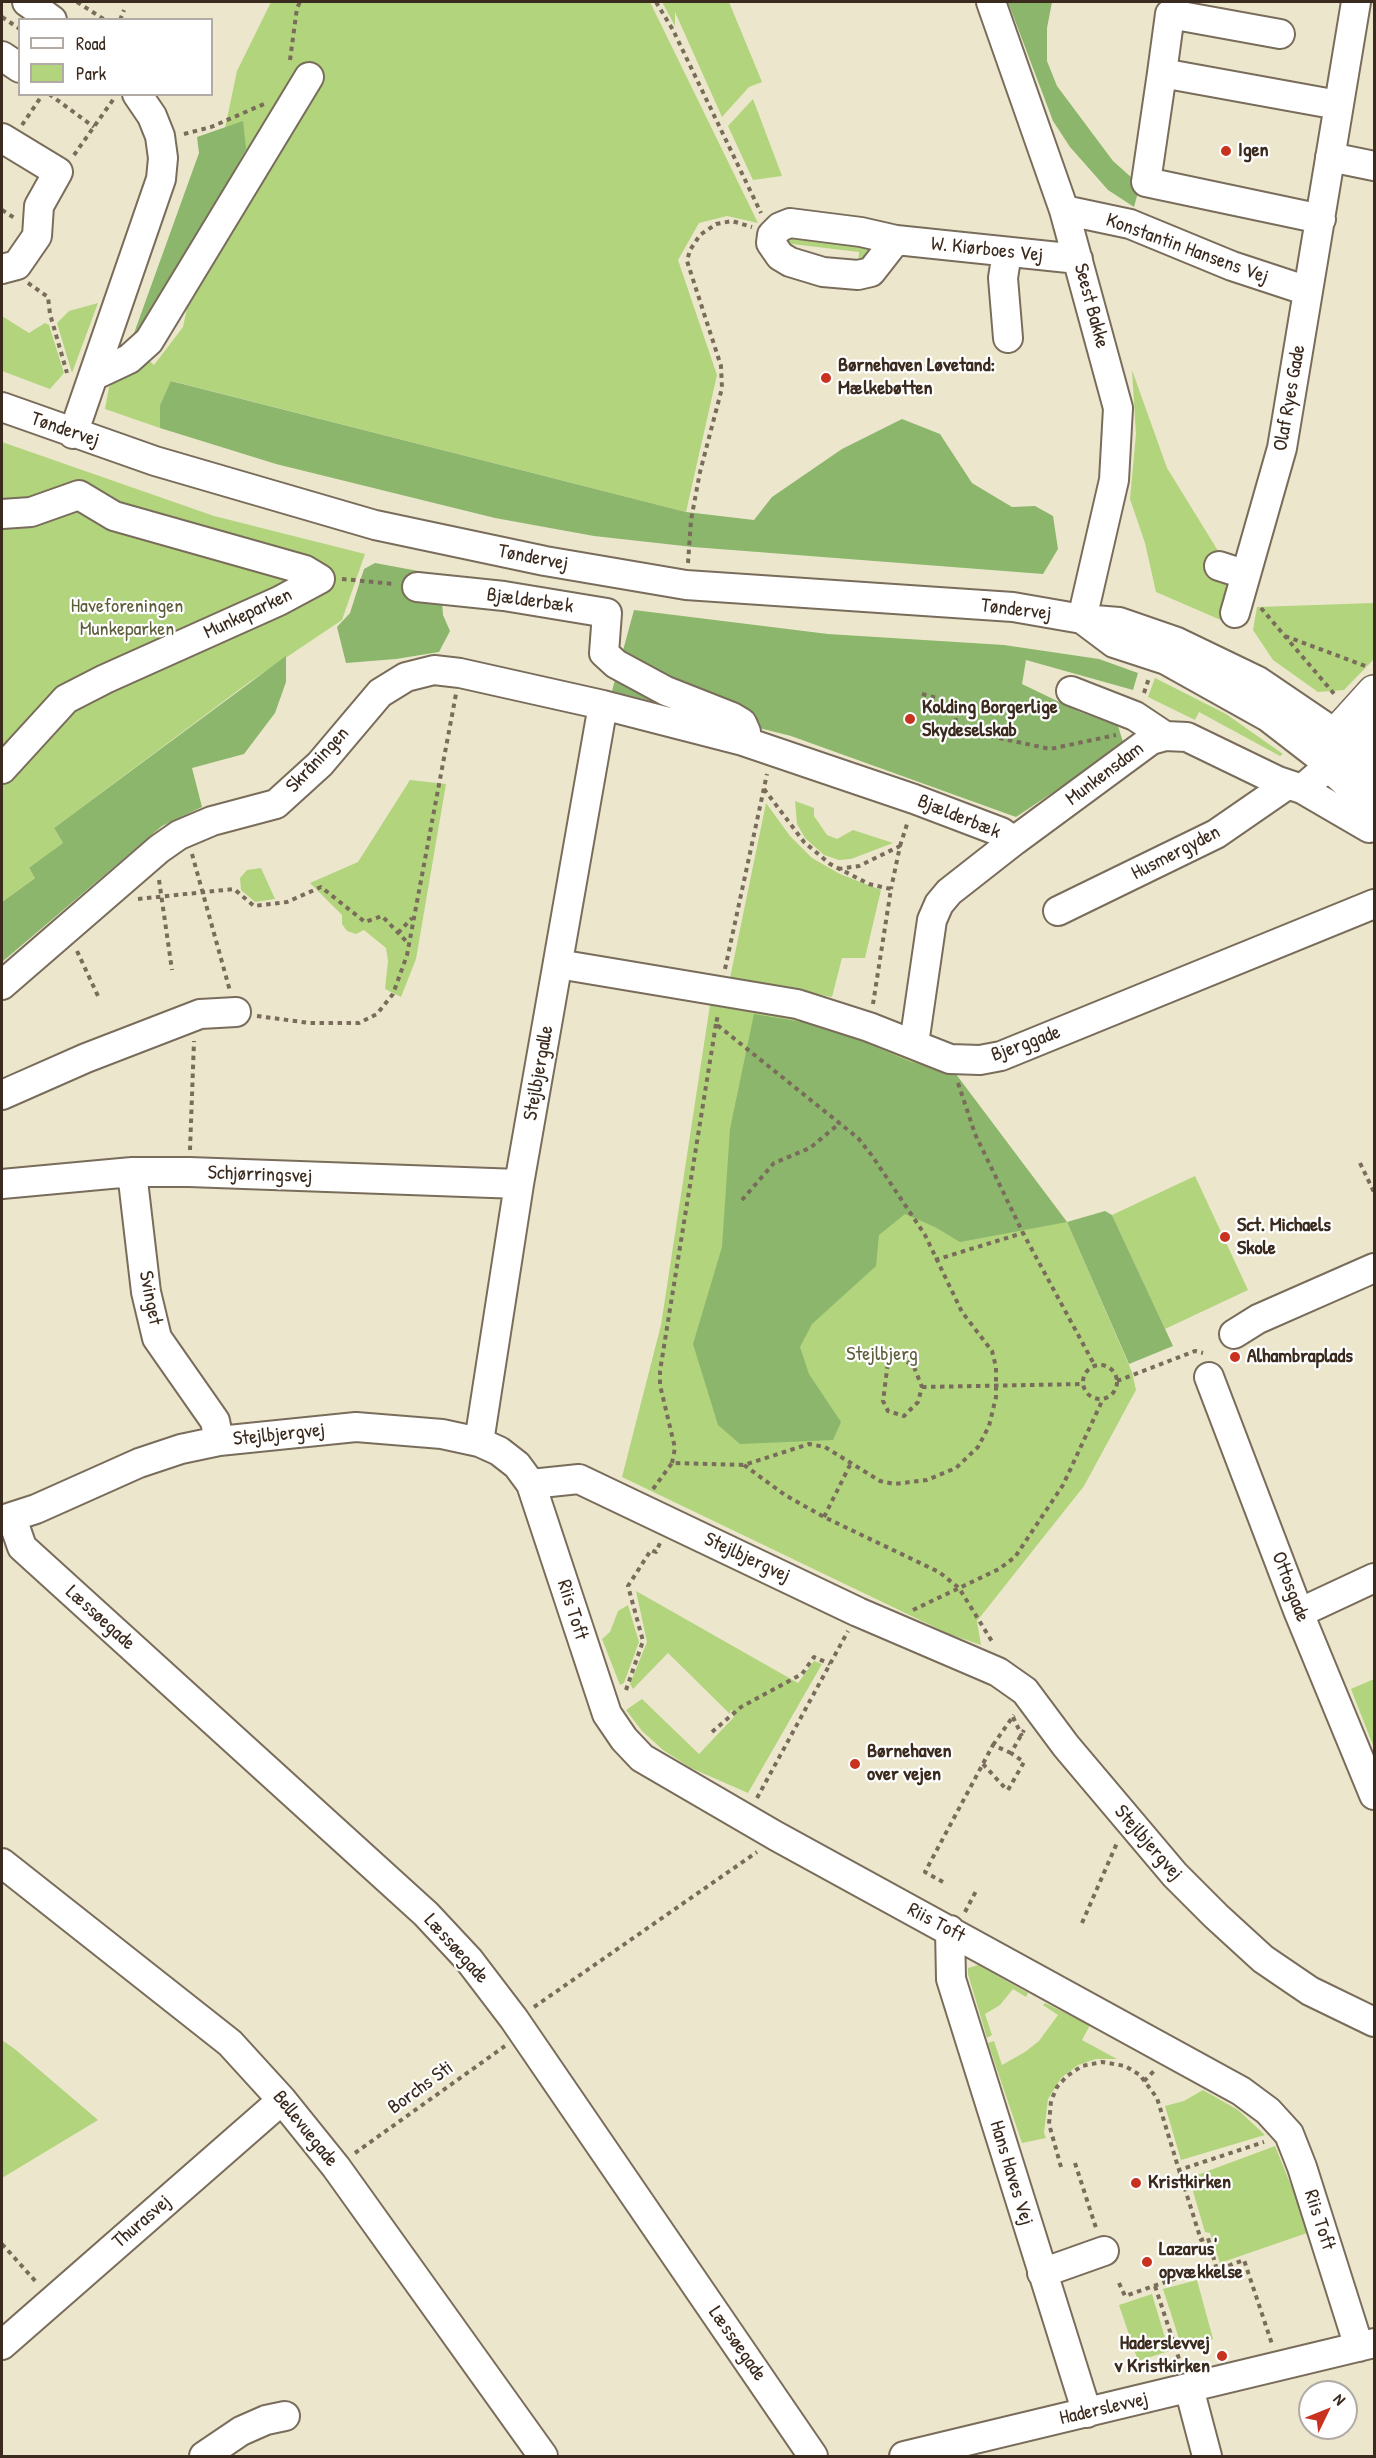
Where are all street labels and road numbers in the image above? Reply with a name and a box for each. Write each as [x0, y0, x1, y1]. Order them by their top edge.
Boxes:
street label: Konstantin Hansens Vej [1102, 208, 1272, 290]
street label: W. Kiørboes Vej [930, 232, 1044, 268]
street label: Seest Bakke [1068, 261, 1114, 351]
street label: Olaf Ryes Gade [1269, 343, 1311, 453]
street label: Tøndervej [28, 407, 102, 453]
street label: Tøndervej [496, 539, 570, 577]
street label: Munkeparken [200, 583, 296, 645]
street label: Bjælderbæk [485, 583, 575, 619]
street label: Tøndervej [979, 594, 1053, 626]
street label: Skråningen [281, 722, 355, 798]
street label: Munkensdam [1061, 737, 1149, 811]
street label: Bjælderbæk [914, 789, 1004, 845]
street label: Husmergyden [1128, 820, 1224, 886]
street label: Bjerggade [988, 1020, 1064, 1068]
street label: Stejlbjergalle [519, 1024, 559, 1122]
street label: Schjørringsvej [207, 1161, 313, 1189]
street label: Svinget [133, 1269, 167, 1327]
street label: Stejlbjergvej [232, 1418, 326, 1452]
street label: Stejlbjergvej [700, 1528, 794, 1588]
street label: Ottosgade [1266, 1549, 1314, 1625]
street label: Riis Toft [551, 1577, 593, 1643]
street label: Læssøegade [60, 1581, 140, 1655]
street label: Stejlbjergvej [1109, 1800, 1187, 1886]
street label: Riis Toft [903, 1898, 969, 1948]
street label: Læssøegade [419, 1909, 493, 1989]
street label: Borchs Sti [384, 2056, 458, 2120]
street label: Bellevuegade [267, 2086, 343, 2172]
street label: Hans Haves Vej [984, 2118, 1038, 2228]
street label: Riis Toft [1298, 2187, 1340, 2253]
street label: Thurasvej [108, 2190, 176, 2254]
street label: Læssøegade [703, 2302, 771, 2386]
street label: Haderslevvej [1057, 2387, 1151, 2431]

